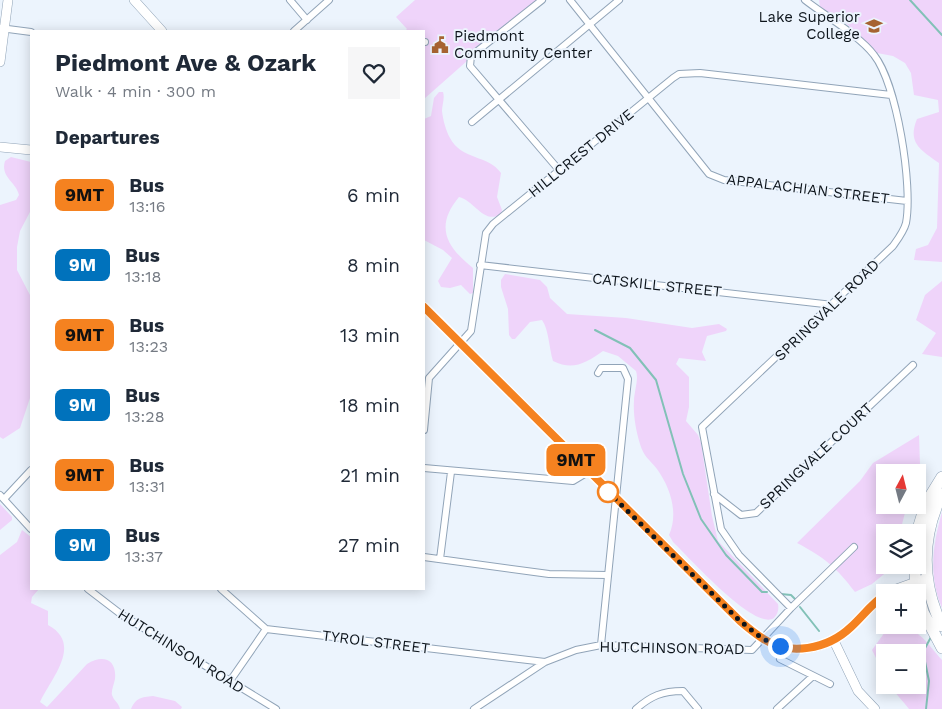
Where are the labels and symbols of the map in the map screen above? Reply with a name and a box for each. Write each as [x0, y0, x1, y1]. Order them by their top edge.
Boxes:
place label: Lake Superior College [758, 8, 860, 43]
school or university icon: Lake Superior College [864, 16, 884, 36]
place label: Piedmont Community Center [454, 27, 592, 62]
public building icon: Piedmont Community Center [430, 35, 450, 55]
street label: HILLCREST DRIVE [525, 105, 637, 201]
street label: APPALACHIAN STREET [725, 170, 891, 208]
street label: SPRINGVALE ROAD [771, 255, 883, 365]
street label: CATSKILL STREET [591, 269, 723, 301]
street label: SPRINGVALE COURT [756, 399, 876, 513]
line badge: 9MT [547, 444, 605, 476]
north arrow [876, 464, 926, 514]
unlabelled marker [597, 481, 619, 503]
street label: HUTCHINSON ROAD [115, 605, 247, 697]
street label: TYROL STREET [321, 626, 431, 658]
your location [768, 634, 793, 659]
street label: HUTCHINSON ROAD [599, 638, 745, 658]

